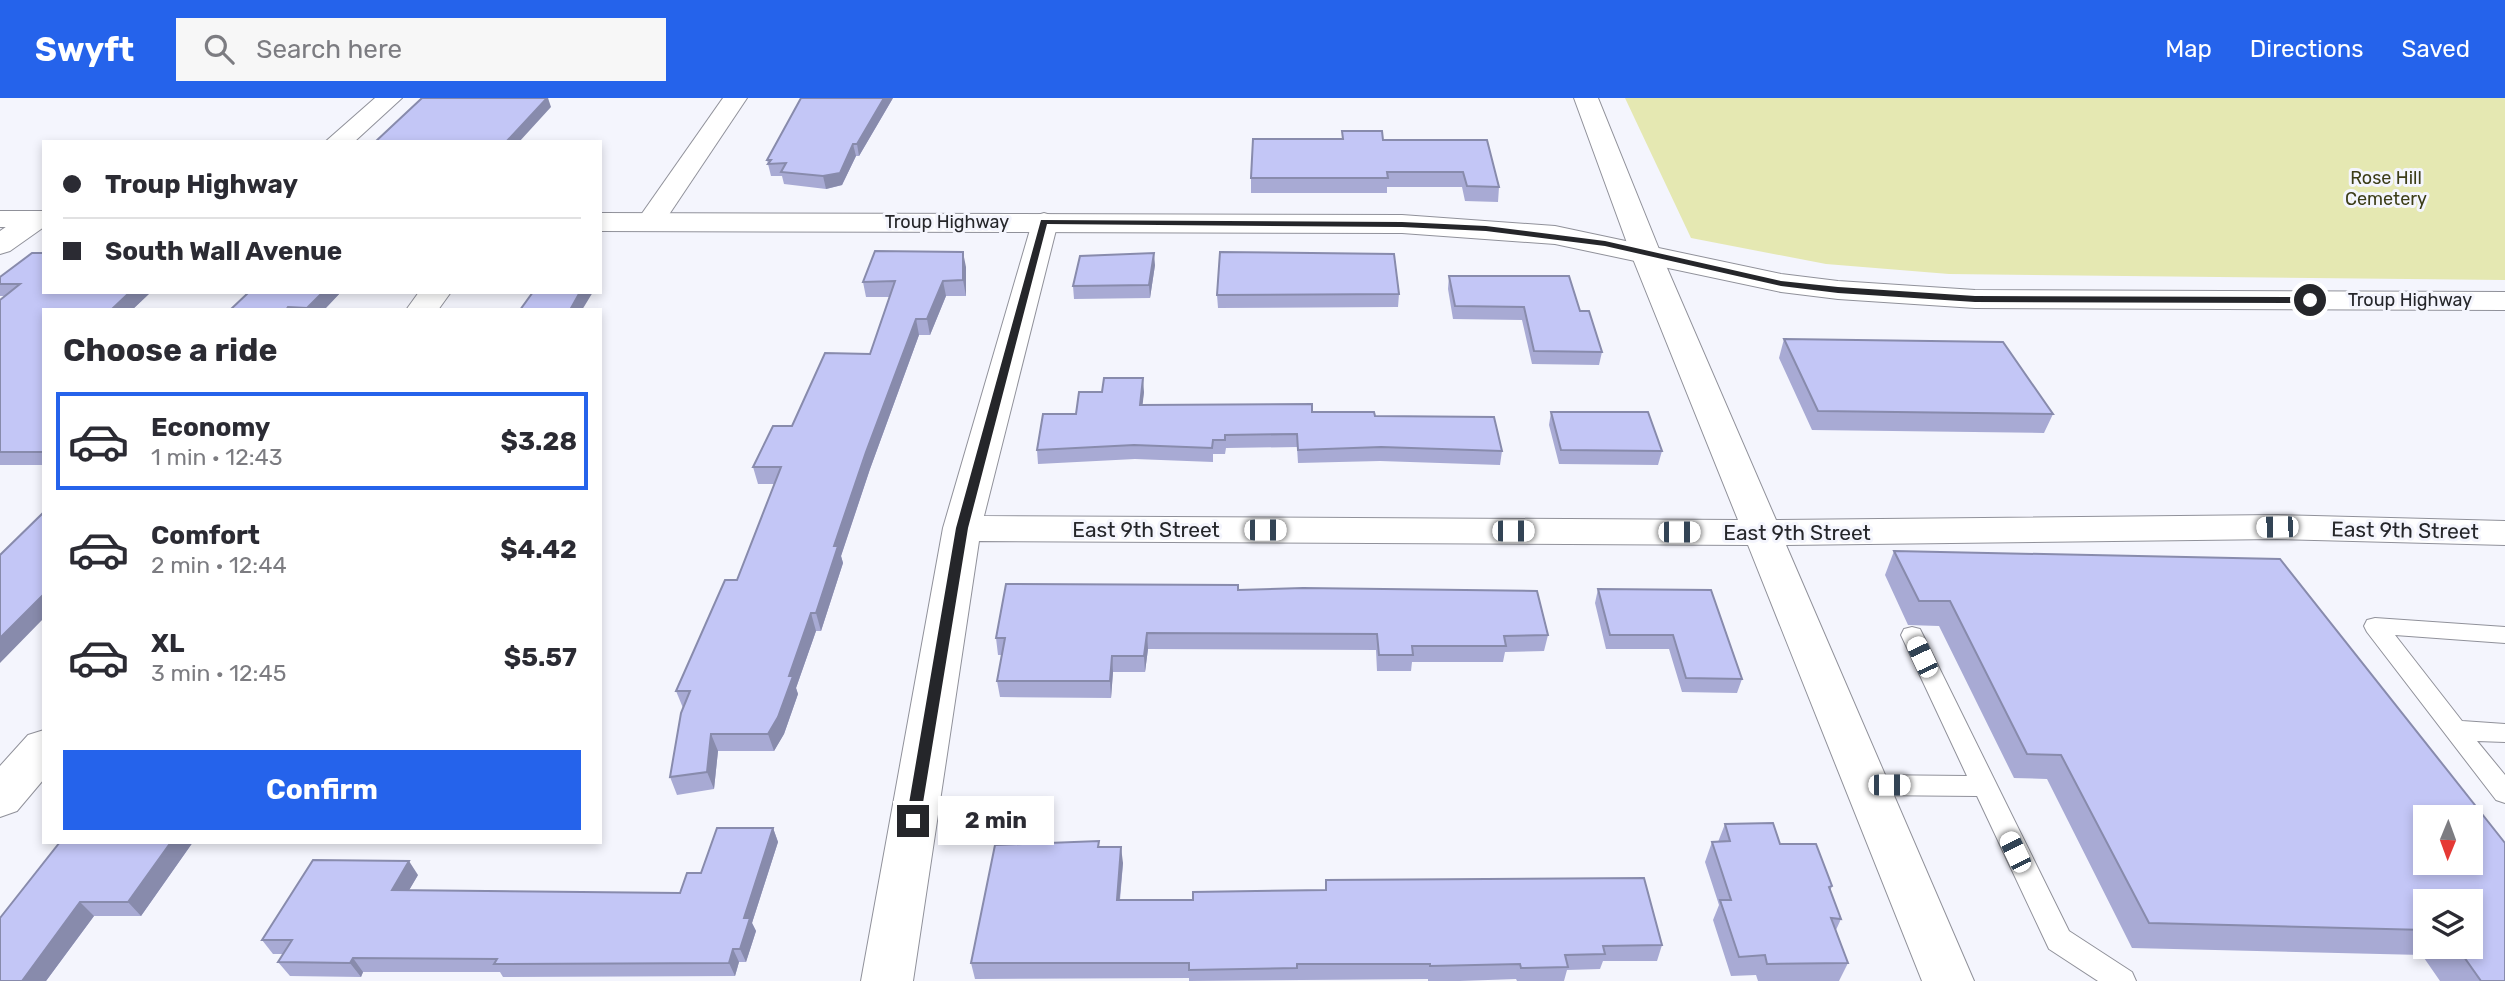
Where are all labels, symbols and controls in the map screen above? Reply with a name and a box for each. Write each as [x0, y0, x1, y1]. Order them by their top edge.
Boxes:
search box [176, 18, 666, 81]
text: Swyft [35, 30, 134, 69]
icon: search [200, 30, 238, 68]
text: Search here [256, 34, 402, 65]
text: Map [2165, 35, 2212, 63]
text: Directions [2250, 35, 2363, 63]
text: Saved [2401, 35, 2470, 63]
park label: Rose Hill Cemetery [2345, 167, 2427, 210]
text: Troup Highway [105, 169, 298, 200]
street label: Troup Highway [885, 211, 1009, 233]
text: South Wall Avenue [105, 236, 342, 267]
route start [2294, 284, 2326, 316]
street label: Troup Highway [2348, 289, 2472, 311]
text: Choose a ride [63, 331, 277, 369]
icon: car [67, 410, 130, 473]
text: Economy [151, 412, 270, 443]
text: $3.28 [501, 426, 577, 457]
text: 1 min · 12:43 [151, 443, 283, 471]
car [2256, 516, 2299, 538]
street label: East 9th Street [2331, 516, 2479, 544]
street label: East 9th Street [1072, 517, 1220, 542]
icon: car [67, 518, 130, 581]
text: Comfort [151, 520, 260, 551]
car [1245, 520, 1287, 541]
street label: East 9th Street [1723, 520, 1871, 545]
car [1493, 521, 1535, 542]
car [1659, 522, 1701, 543]
text: $4.42 [500, 534, 577, 565]
text: 2 min · 12:44 [151, 551, 287, 579]
icon: car [67, 626, 130, 689]
text: XL [151, 628, 184, 659]
car [1904, 634, 1941, 680]
text: $5.57 [504, 642, 577, 673]
text: 3 min · 12:45 [151, 659, 286, 687]
button: Confirm [63, 750, 581, 830]
car [1869, 775, 1911, 796]
callout: 2 min [937, 796, 1053, 846]
route end [897, 805, 929, 837]
north arrow [2413, 805, 2483, 875]
map controls [2413, 805, 2483, 959]
text: 2 min [965, 806, 1027, 834]
car [1997, 829, 2034, 875]
button: layers [2413, 889, 2483, 959]

